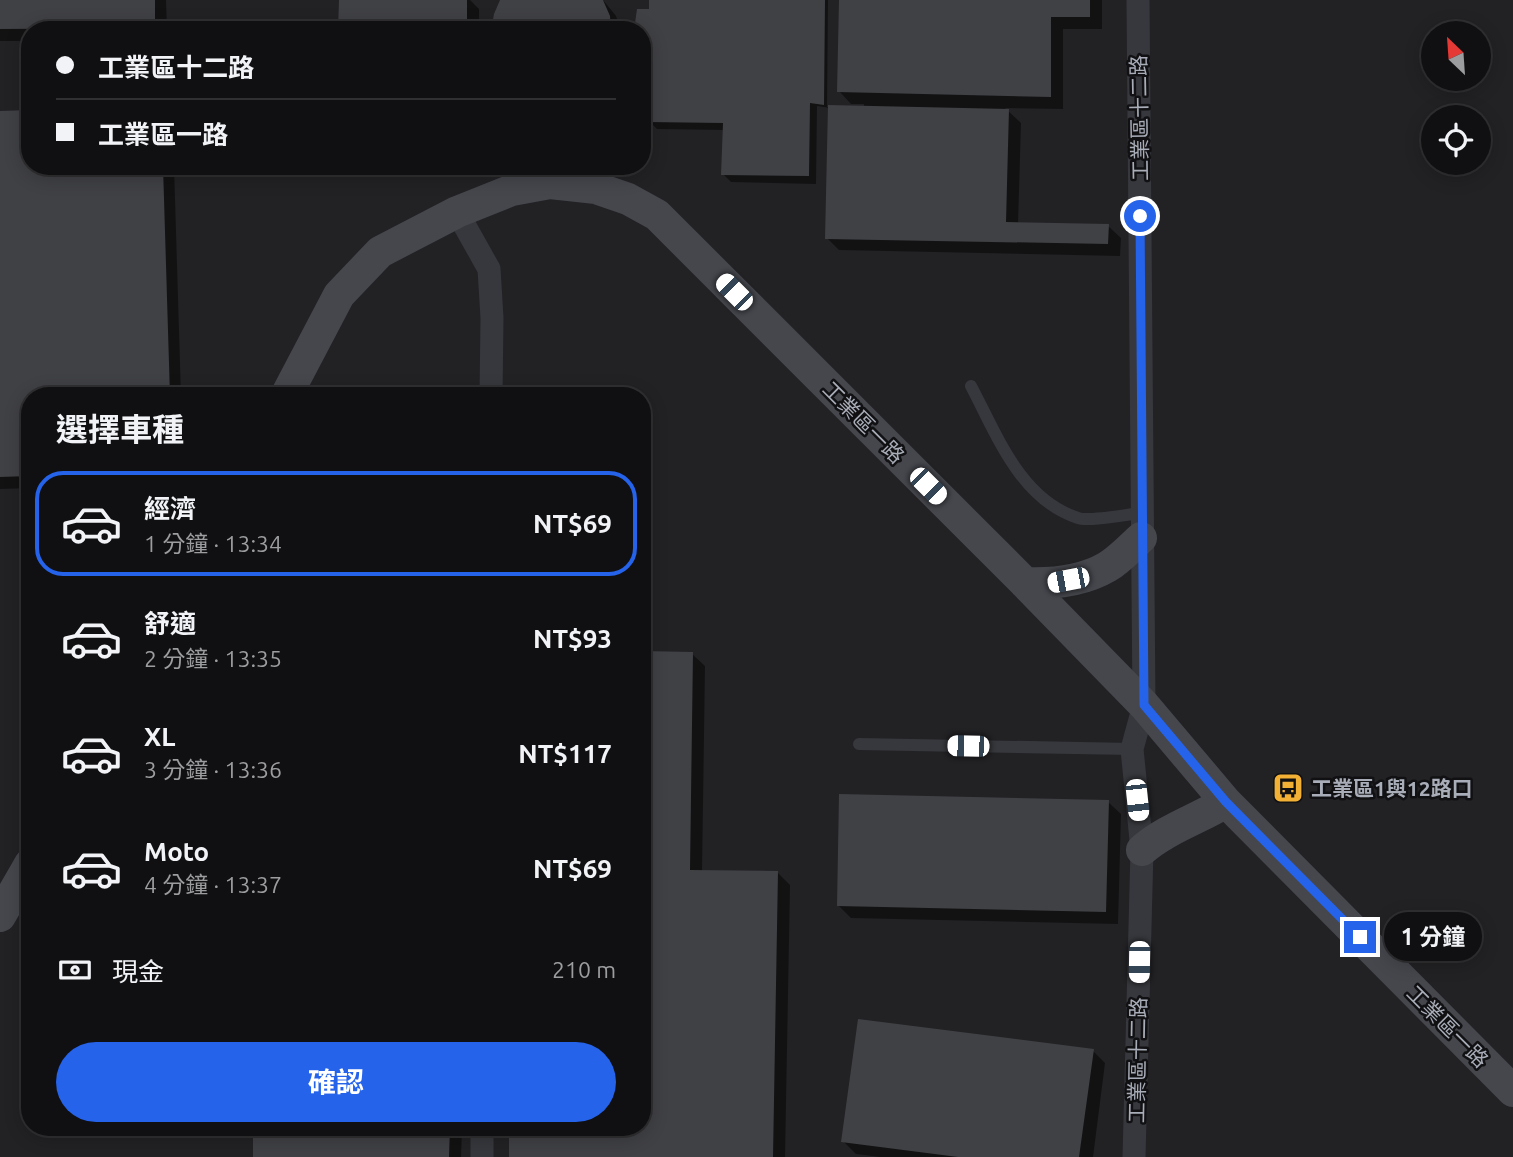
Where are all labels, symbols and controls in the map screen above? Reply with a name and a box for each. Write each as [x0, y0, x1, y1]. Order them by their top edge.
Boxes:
north arrow [1421, 21, 1491, 91]
map controls [1421, 21, 1491, 175]
text: 工業區十二路 [98, 53, 254, 82]
street label: 工業區十二路 [1126, 55, 1152, 181]
button: locate [1421, 105, 1491, 175]
text: 工業區一路 [98, 120, 228, 149]
route start [1124, 200, 1156, 232]
car [712, 270, 757, 314]
street label: 工業區一路 [818, 376, 910, 468]
text: 選擇車種 [56, 411, 184, 447]
car [906, 464, 951, 508]
icon: car [60, 492, 123, 555]
text: 經濟 [144, 494, 196, 523]
text: NT$69 [533, 509, 612, 538]
text: 1 分鐘 · 13:34 [144, 531, 282, 556]
car [1046, 566, 1091, 594]
icon: car [60, 607, 123, 670]
text: 舒適 [144, 609, 196, 638]
text: NT$93 [533, 624, 612, 653]
text: 2 分鐘 · 13:35 [144, 646, 282, 671]
icon: car [60, 722, 123, 785]
text: XL [144, 722, 175, 751]
car [947, 735, 990, 757]
text: NT$117 [518, 739, 612, 768]
text: 3 分鐘 · 13:36 [144, 757, 282, 782]
bus stop icon: 工業區1與12路口 [1271, 771, 1305, 805]
place label: 工業區1與12路口 [1311, 776, 1473, 800]
car [1125, 778, 1150, 822]
icon: car [60, 837, 123, 900]
text: Moto [144, 837, 209, 866]
text: NT$69 [533, 854, 612, 883]
text: 4 分鐘 · 13:37 [144, 872, 282, 897]
callout: 1 分鐘 [1384, 912, 1482, 962]
route end [1344, 921, 1376, 953]
text: 1 分鐘 [1401, 924, 1465, 949]
car [1129, 941, 1150, 983]
icon: cash [56, 951, 94, 989]
text: 現金 [112, 957, 164, 986]
text: 210 m [552, 957, 616, 982]
street label: 工業區一路 [1402, 980, 1494, 1072]
street label: 工業區十二路 [1124, 997, 1150, 1123]
button: 確認 [56, 1042, 616, 1122]

